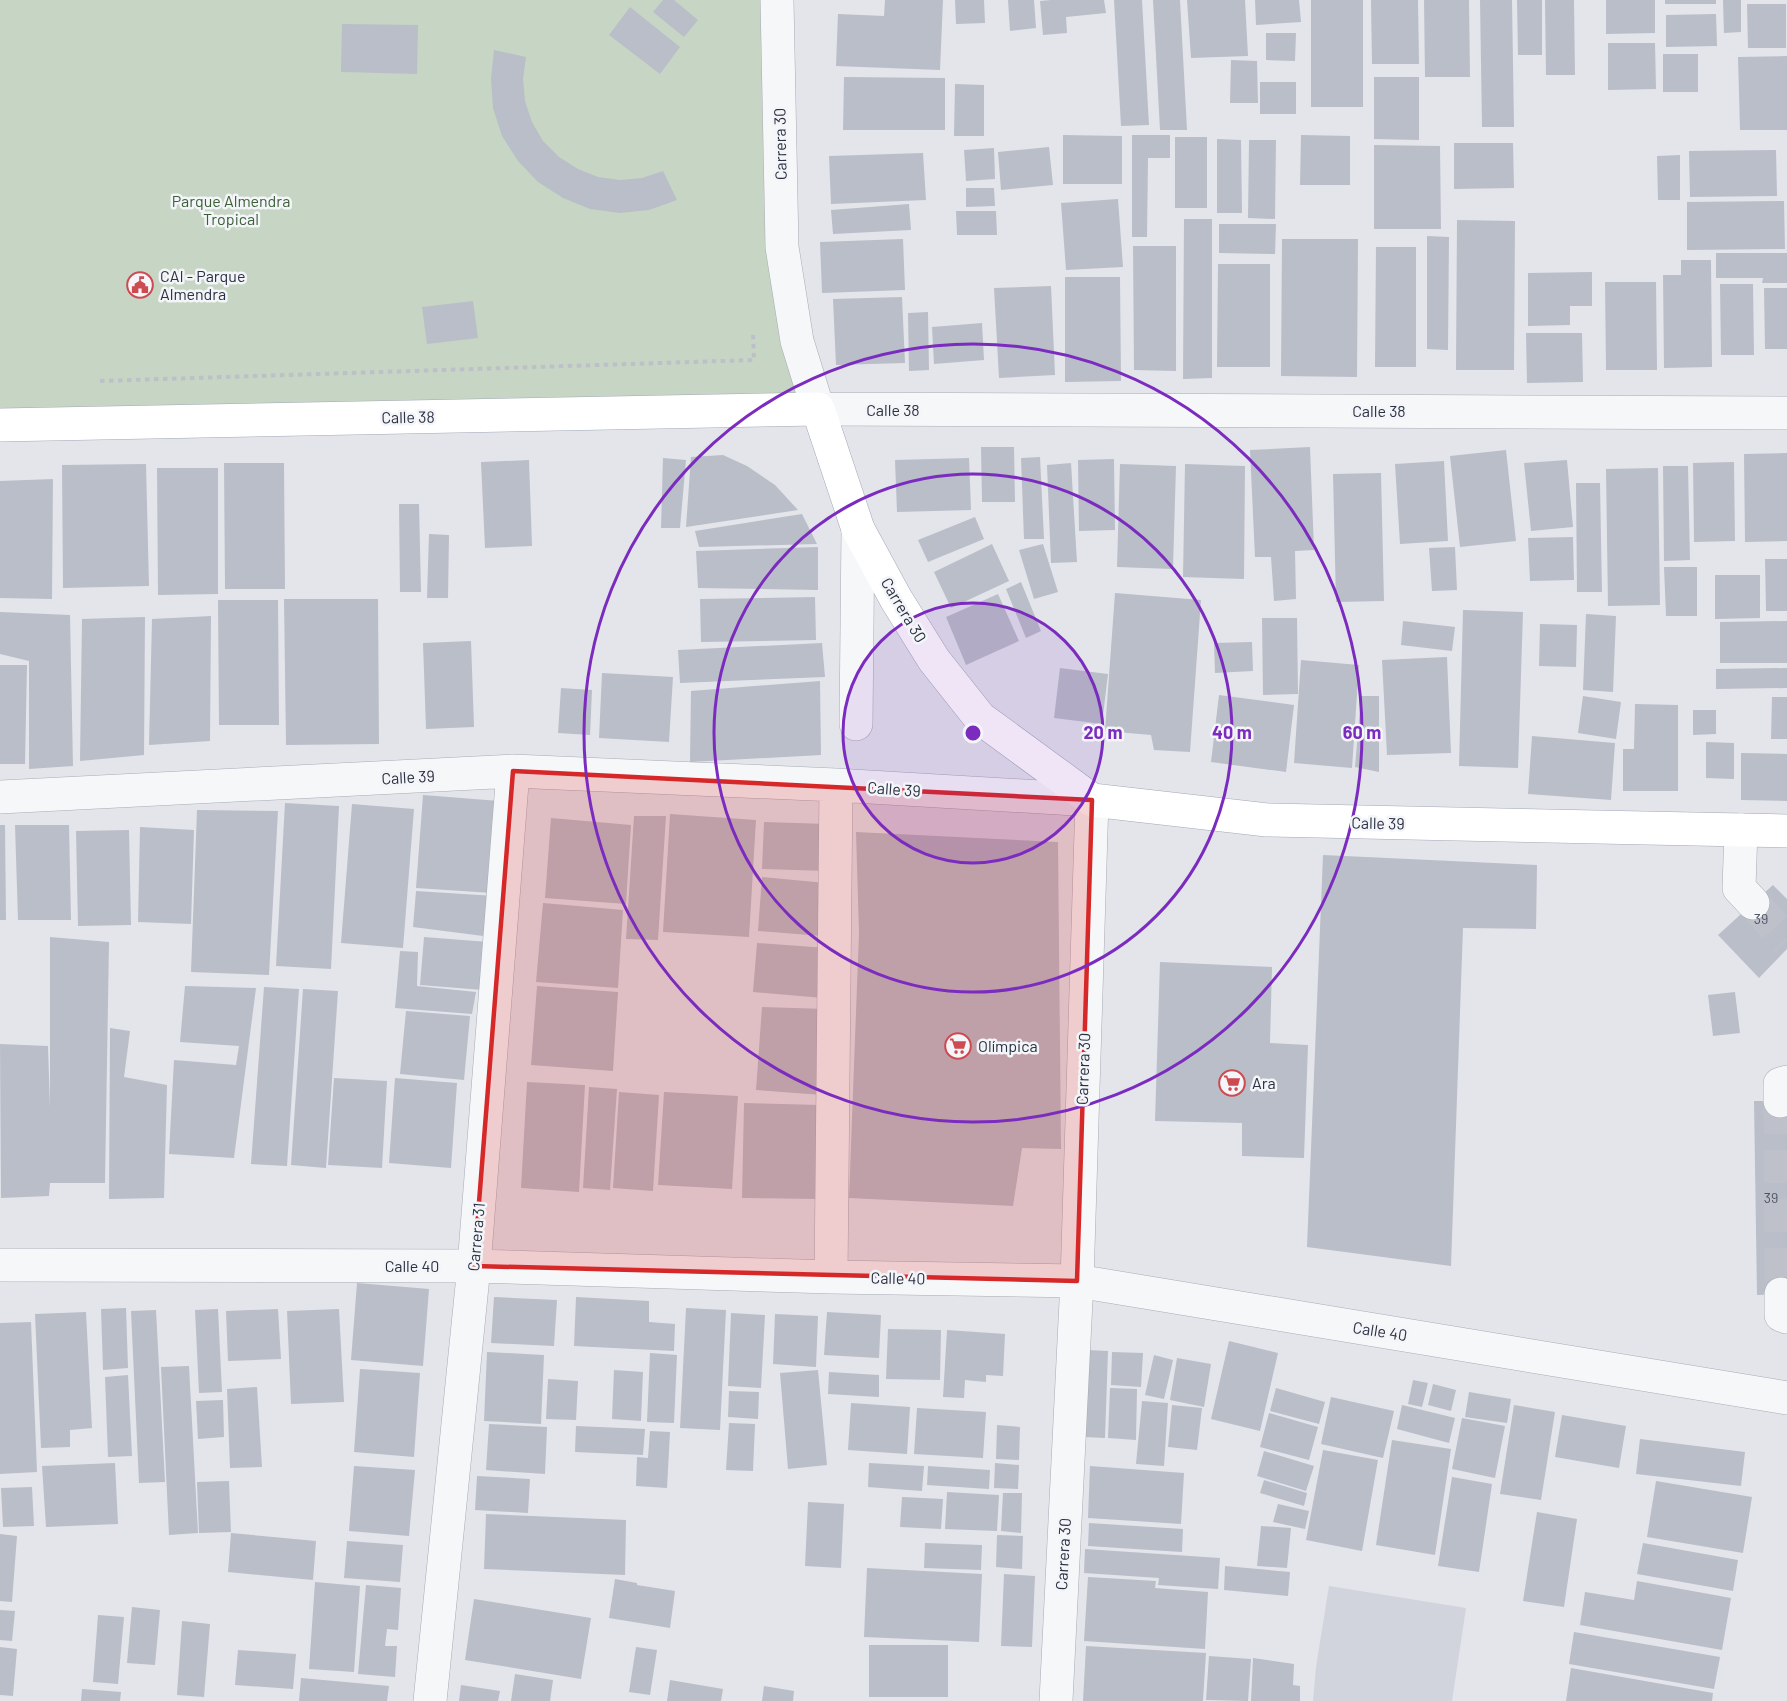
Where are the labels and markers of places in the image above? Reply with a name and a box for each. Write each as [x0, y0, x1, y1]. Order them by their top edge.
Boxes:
place label: CAI - Parque Almendra [160, 266, 245, 303]
public building icon: CAI - Parque Almendra [125, 270, 155, 300]
centre of rings [963, 723, 983, 743]
supermarket icon: Olímpica [943, 1031, 973, 1061]
place label: Olímpica [978, 1036, 1038, 1055]
supermarket icon: Ara [1217, 1068, 1247, 1098]
place label: Ara [1252, 1073, 1276, 1092]

